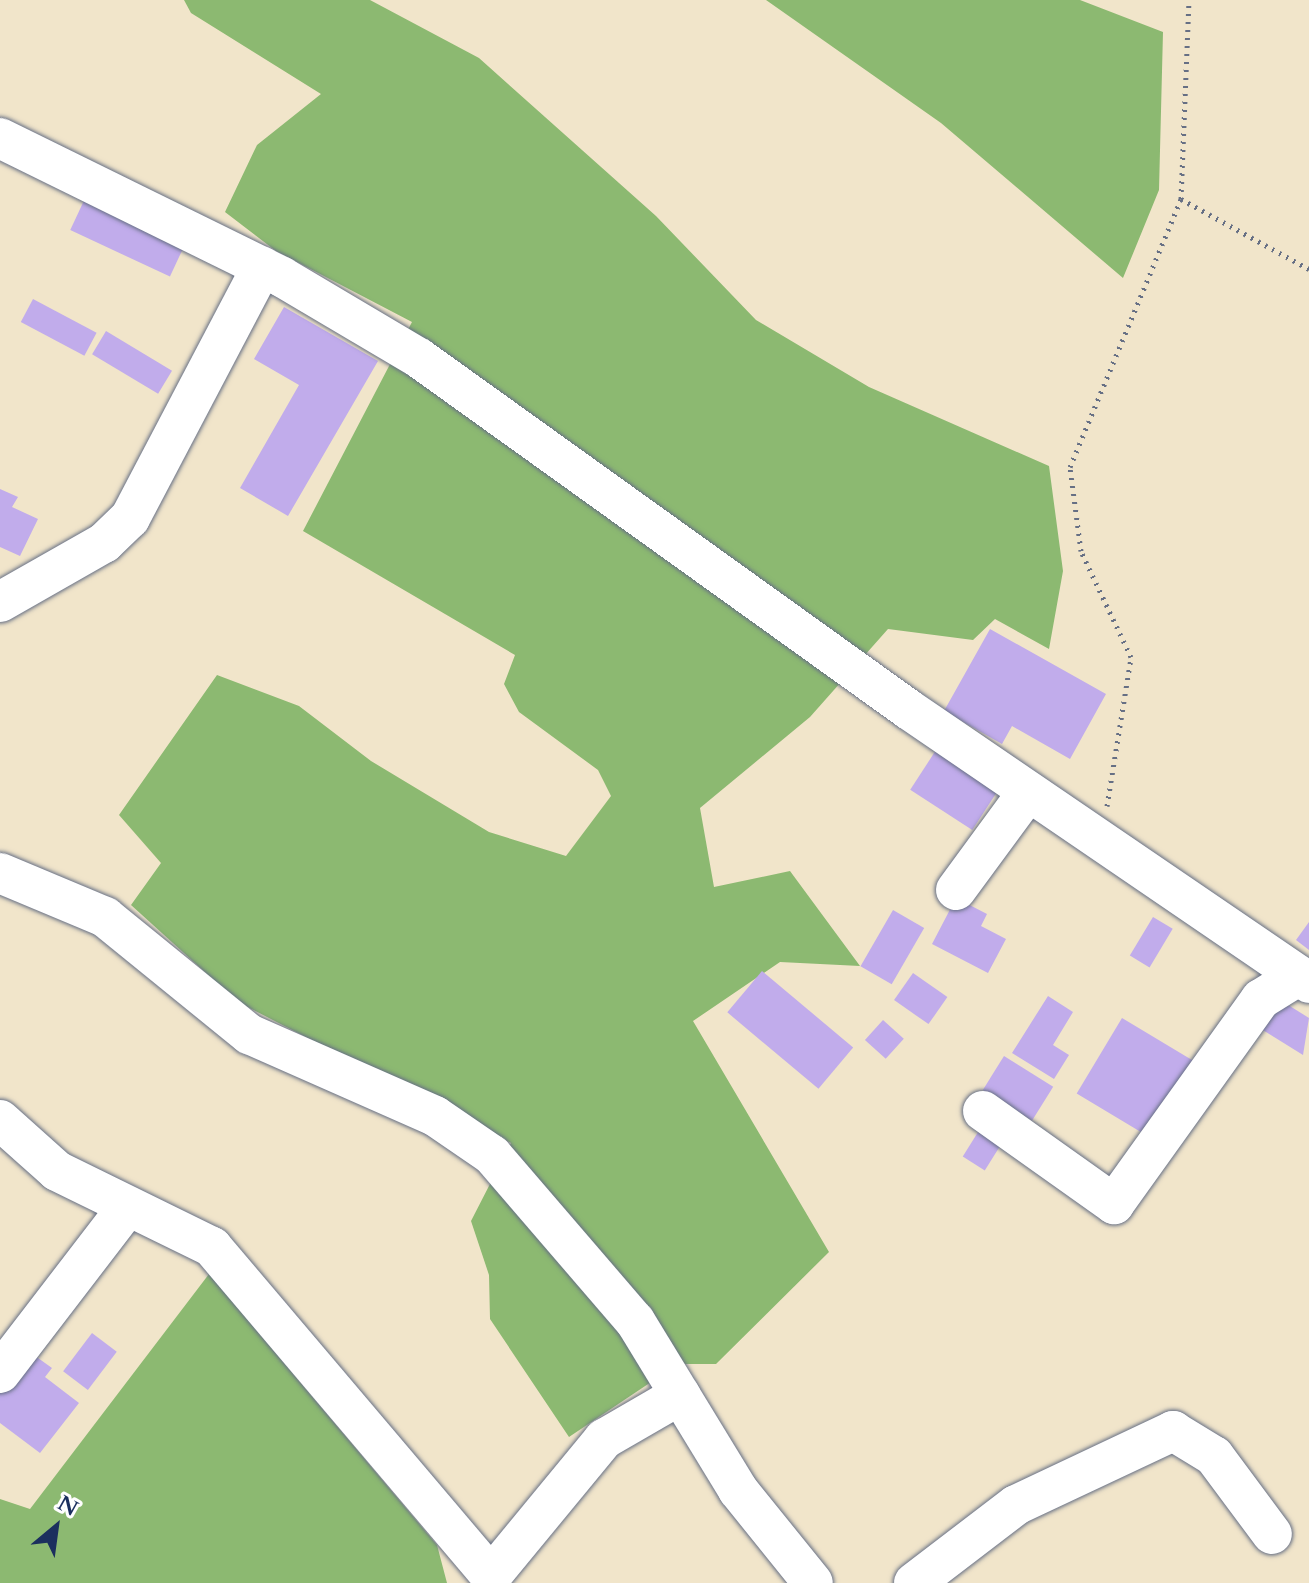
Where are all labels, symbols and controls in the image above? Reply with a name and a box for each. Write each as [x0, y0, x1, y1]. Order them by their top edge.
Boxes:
north arrow [16, 1487, 96, 1567]
text: N [52, 1488, 83, 1524]

